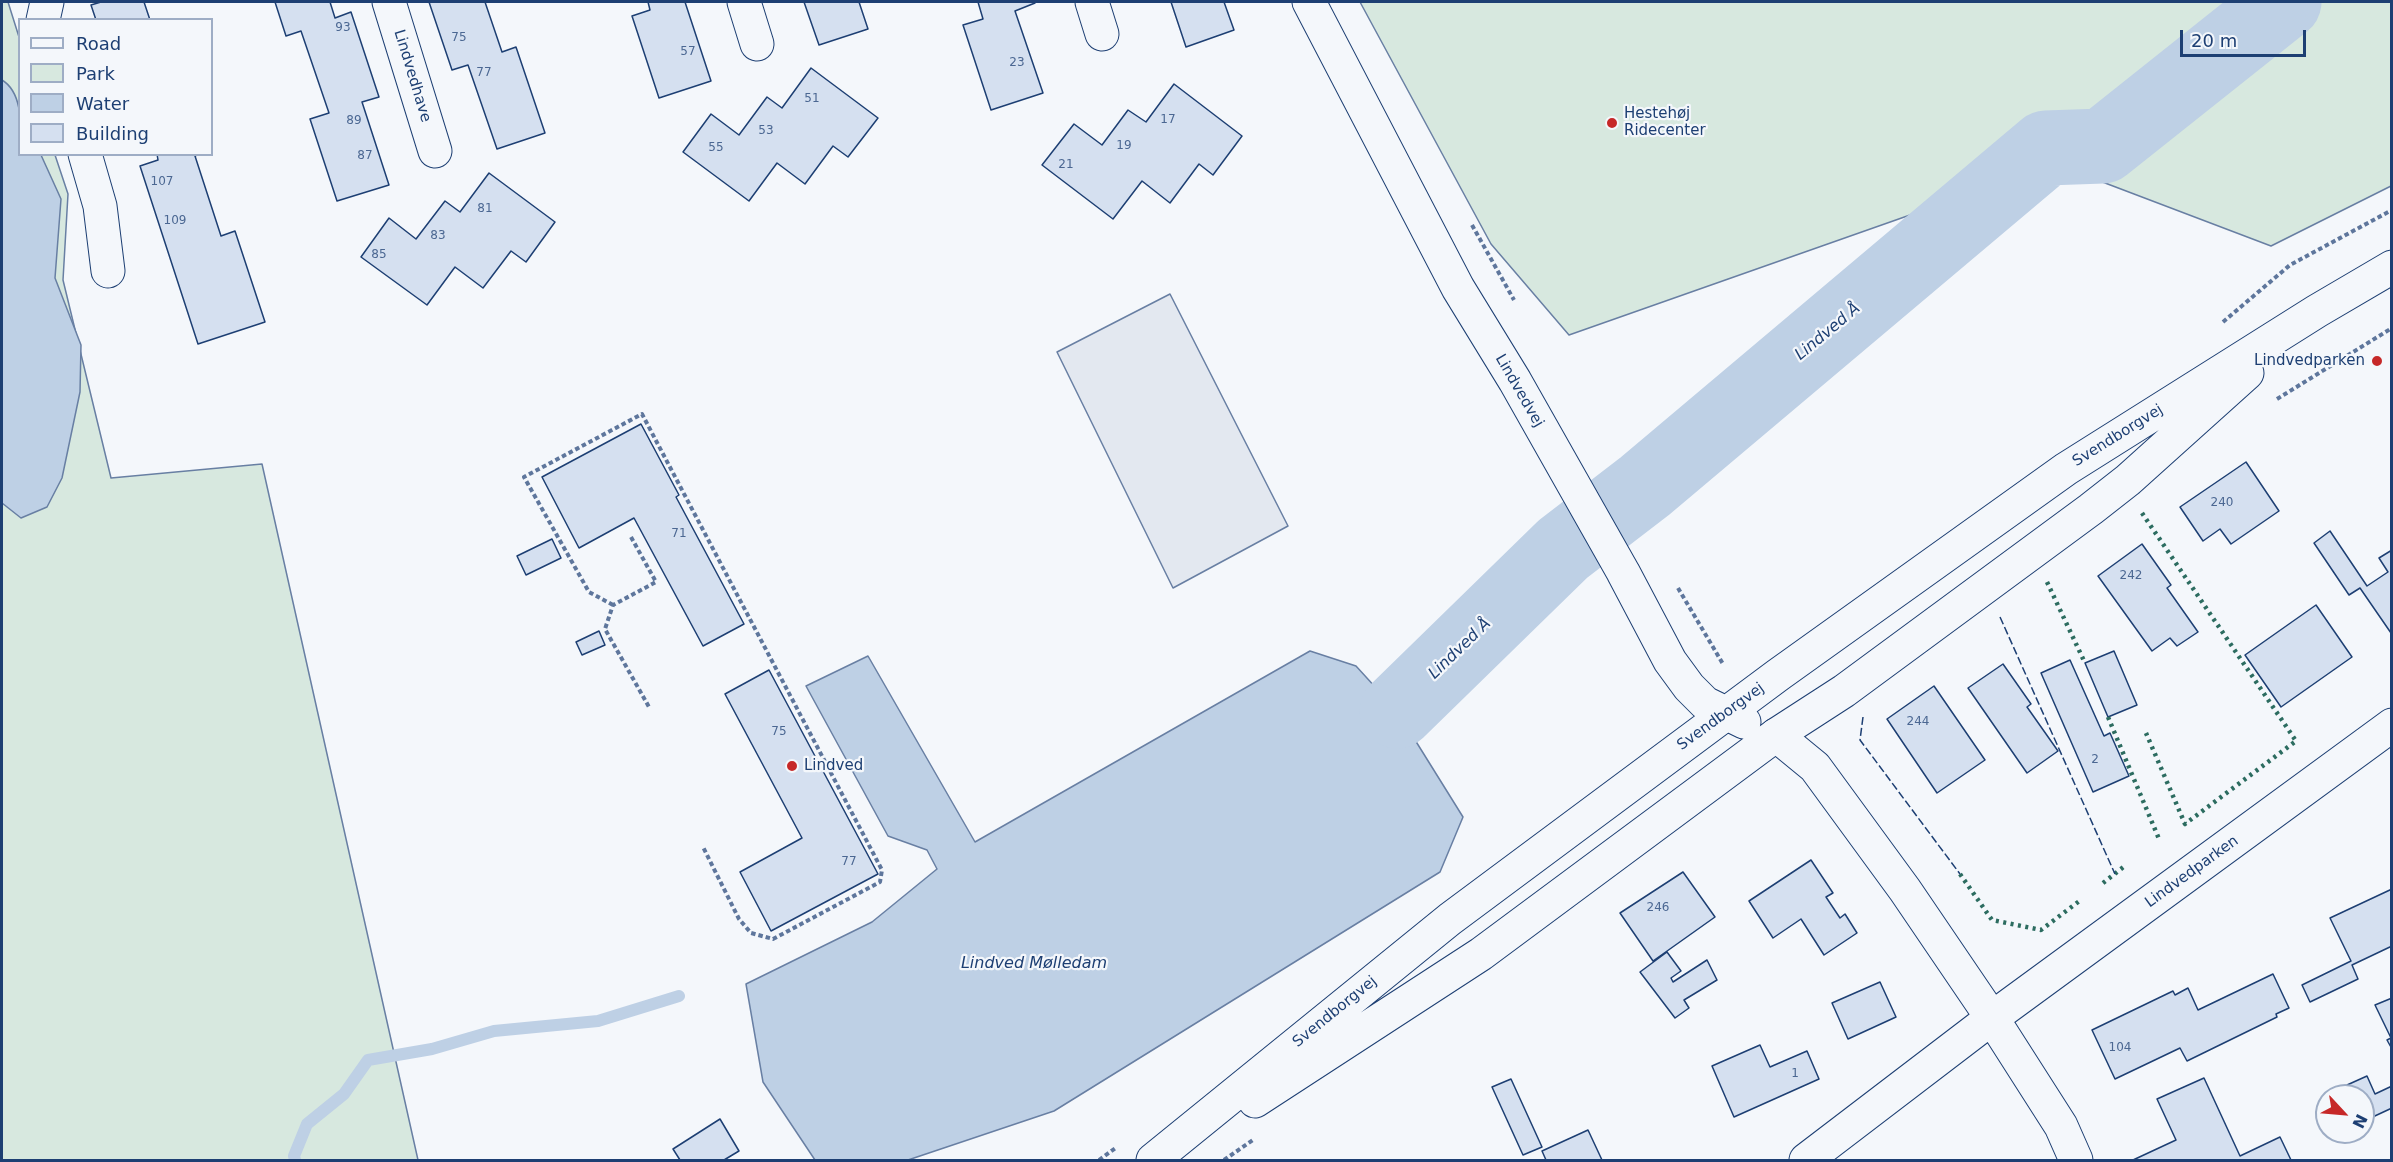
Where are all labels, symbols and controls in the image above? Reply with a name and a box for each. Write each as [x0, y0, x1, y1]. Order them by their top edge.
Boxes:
legend [18, 18, 213, 156]
scale bar [2183, 18, 2309, 56]
house number: 93 [335, 21, 351, 35]
street label: Lindvedhave [389, 27, 435, 125]
text: 20 m [2191, 30, 2237, 51]
house number: 75 [451, 31, 467, 45]
text: Road [76, 33, 121, 54]
house number: 57 [680, 45, 696, 59]
house number: 23 [1009, 56, 1025, 70]
text: Park [76, 63, 115, 84]
house number: 77 [476, 66, 492, 80]
house number: 51 [804, 92, 820, 106]
text: Water [76, 93, 129, 114]
place label: Hestehøj Ridecenter [1624, 105, 1706, 140]
house number: 17 [1160, 113, 1176, 127]
house number: 89 [346, 114, 362, 128]
marker: Hestehøj Ridecenter [1605, 116, 1619, 130]
text: Building [76, 123, 149, 144]
house number: 53 [758, 124, 774, 138]
house number: 19 [1116, 139, 1132, 153]
house number: 55 [708, 141, 724, 155]
house number: 87 [357, 149, 373, 163]
house number: 21 [1058, 158, 1074, 172]
house number: 107 [151, 175, 173, 189]
house number: 81 [477, 202, 493, 216]
house number: 109 [164, 214, 186, 228]
house number: 83 [430, 229, 446, 243]
house number: 85 [371, 248, 387, 262]
water label: Lindved Å [1792, 299, 1864, 365]
street label: Lindvedvej [1491, 351, 1547, 431]
place label: Lindvedparken [2254, 352, 2365, 370]
marker: Lindvedparken [2370, 354, 2384, 368]
street label: Svendborgvej [2070, 401, 2166, 471]
house number: 240 [2211, 496, 2233, 510]
house number: 71 [671, 527, 687, 541]
house number: 242 [2120, 569, 2142, 583]
water label: Lindved Å [1425, 615, 1495, 683]
street label: Svendborgvej [1674, 679, 1768, 755]
house number: 244 [1907, 715, 1929, 729]
house number: 75 [771, 725, 787, 739]
house number: 2 [2091, 753, 2099, 767]
place label: Lindved [804, 757, 863, 775]
marker: Lindved [785, 759, 799, 773]
street label: Lindvedparken [2142, 832, 2242, 912]
house number: 77 [841, 855, 857, 869]
house number: 246 [1647, 901, 1669, 915]
water label: Lindved Mølledam [961, 954, 1107, 974]
street label: Svendborgvej [1289, 973, 1381, 1051]
house number: 104 [2109, 1041, 2131, 1055]
house number: 1 [1791, 1067, 1799, 1081]
north arrow [2315, 1084, 2375, 1144]
text: N [2348, 1111, 2371, 1131]

